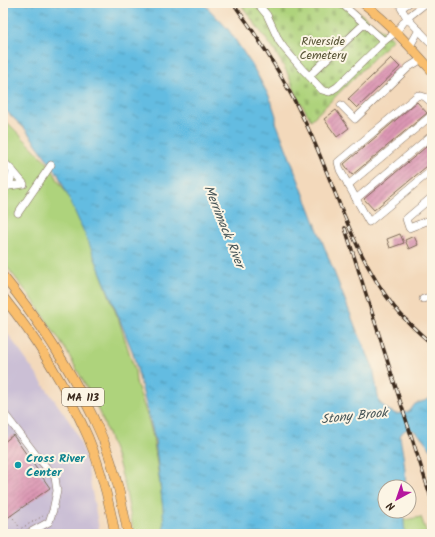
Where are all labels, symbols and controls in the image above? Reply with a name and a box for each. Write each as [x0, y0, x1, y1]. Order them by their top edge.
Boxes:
park label: Riverside Cemetery [299, 32, 347, 65]
water label: Merrimack River [197, 182, 251, 274]
road number: MA 113 [62, 388, 104, 406]
water label: Stony Brook [320, 402, 390, 430]
place label: Cross River Center [26, 449, 85, 482]
marker: Cross River Center [13, 460, 23, 470]
north arrow [377, 479, 417, 519]
text: N [383, 497, 400, 515]

